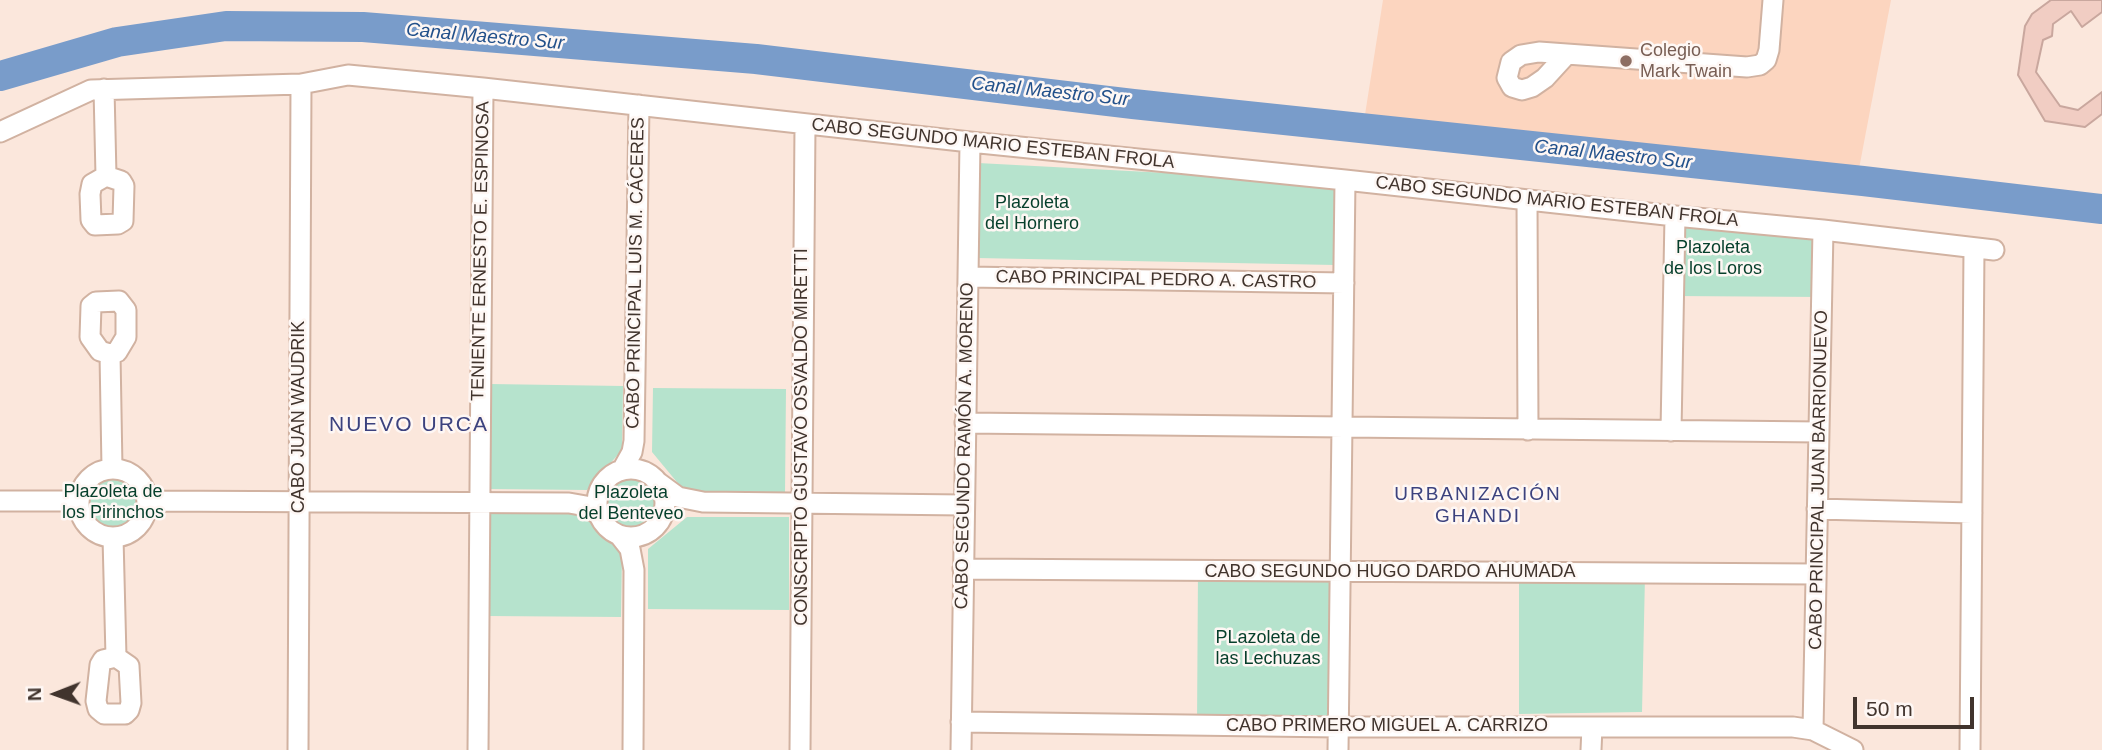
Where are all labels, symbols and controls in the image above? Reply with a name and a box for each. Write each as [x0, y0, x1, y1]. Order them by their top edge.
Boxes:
water label: Canal Maestro Sur [405, 19, 565, 55]
place label: Colegio Mark Twain [1640, 40, 1732, 82]
marker: Colegio Mark Twain [1618, 53, 1634, 69]
water label: Canal Maestro Sur [970, 72, 1130, 112]
street label: TENIENTE ERNESTO E. ESPINOSA [468, 101, 494, 401]
street label: CABO SEGUNDO MARIO ESTEBAN FROLA [810, 114, 1176, 174]
street label: CABO PRINCIPAL LUIS M. CÁCERES [622, 117, 650, 429]
water label: Canal Maestro Sur [1533, 135, 1693, 175]
street label: CABO SEGUNDO MARIO ESTEBAN FROLA [1374, 172, 1740, 232]
park label: Plazoleta del Hornero [985, 192, 1079, 234]
park label: Plazoleta de los Loros [1664, 237, 1762, 280]
street label: CONSCRIPTO GUSTAVO OSVALDO MIRETTI [791, 248, 813, 626]
street label: CABO PRINCIPAL PEDRO A. CASTRO [995, 266, 1317, 294]
street label: CABO SEGUNDO RAMÓN A. MORENO [951, 282, 979, 610]
street label: CABO PRINCIPAL JUAN BARRIONUEVO [1805, 310, 1833, 650]
street label: CABO JUAN WAUDRIK [288, 321, 310, 513]
district label: NUEVO URCA [330, 412, 488, 438]
park label: Plazoleta de los Pirinchos [62, 481, 164, 524]
park label: Plazoleta del Benteveo [578, 482, 684, 524]
district label: URBANIZACIÓN GHANDI [1396, 484, 1560, 528]
street label: CABO SEGUNDO HUGO DARDO AHUMADA [1204, 561, 1576, 583]
park label: PLazoleta de las Lechuzas [1215, 627, 1321, 670]
north arrow [21, 659, 91, 729]
scale bar [1857, 684, 1978, 728]
text: N [24, 687, 45, 701]
text: 50 m [1866, 697, 1913, 720]
street label: CABO PRIMERO MIGUEL A. CARRIZO [1226, 715, 1548, 737]

